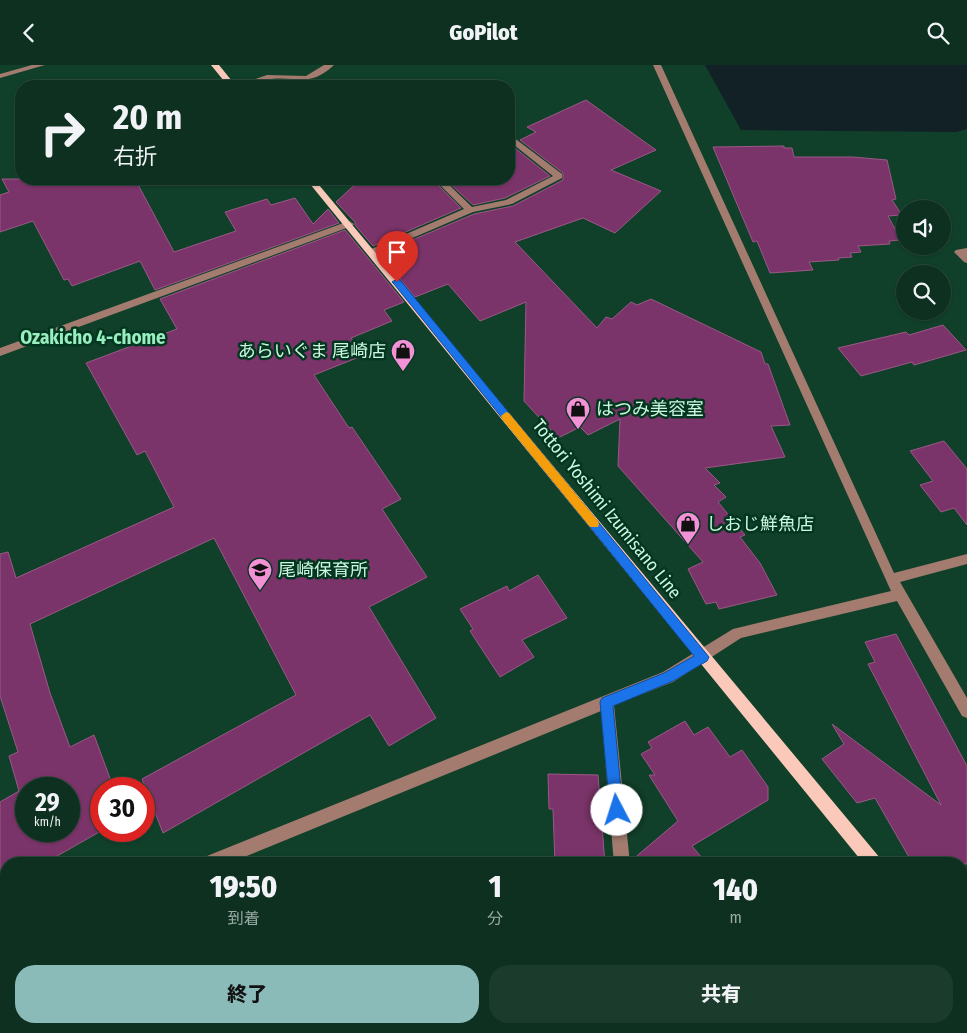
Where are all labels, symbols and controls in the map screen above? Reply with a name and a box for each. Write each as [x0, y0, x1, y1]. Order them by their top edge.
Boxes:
icon: back [15, 19, 43, 47]
text: GoPilot [449, 19, 518, 46]
icon: search [924, 19, 952, 47]
text: 20 m [113, 96, 182, 138]
icon: right [30, 100, 95, 165]
text: 右折 [113, 143, 157, 170]
map controls [896, 200, 951, 320]
button: sound [896, 200, 951, 255]
pin [376, 231, 418, 282]
icon: arrive [383, 238, 411, 266]
button: search [896, 265, 951, 320]
district label: Ozakicho 4-chome [20, 326, 166, 349]
shop icon: あらいぐま 尾崎店 [390, 338, 416, 372]
place label: あらいぐま 尾崎店 [238, 340, 386, 362]
shop icon: はつみ美容室 [565, 396, 591, 430]
place label: はつみ美容室 [596, 398, 704, 420]
street label: Tottori Yoshimi Izumisano Line [528, 415, 686, 603]
shop icon: しおじ鮮魚店 [675, 511, 701, 545]
place label: しおじ鮮魚店 [706, 513, 814, 535]
school or university icon: 尾崎保育所 [247, 557, 273, 591]
place label: 尾崎保育所 [278, 559, 368, 581]
speed limit sign: 30 [90, 777, 155, 842]
position arrow [590, 783, 642, 835]
text: 29 [35, 788, 60, 818]
text: km/h [34, 815, 61, 829]
text: 19:50 [210, 869, 277, 905]
text: 1 [489, 869, 502, 905]
text: 140 [713, 872, 758, 908]
text: m [729, 908, 742, 927]
text: 到着 [228, 909, 260, 928]
text: 分 [487, 909, 503, 928]
button: 終了 [15, 965, 479, 1023]
button: 共有 [489, 965, 953, 1023]

